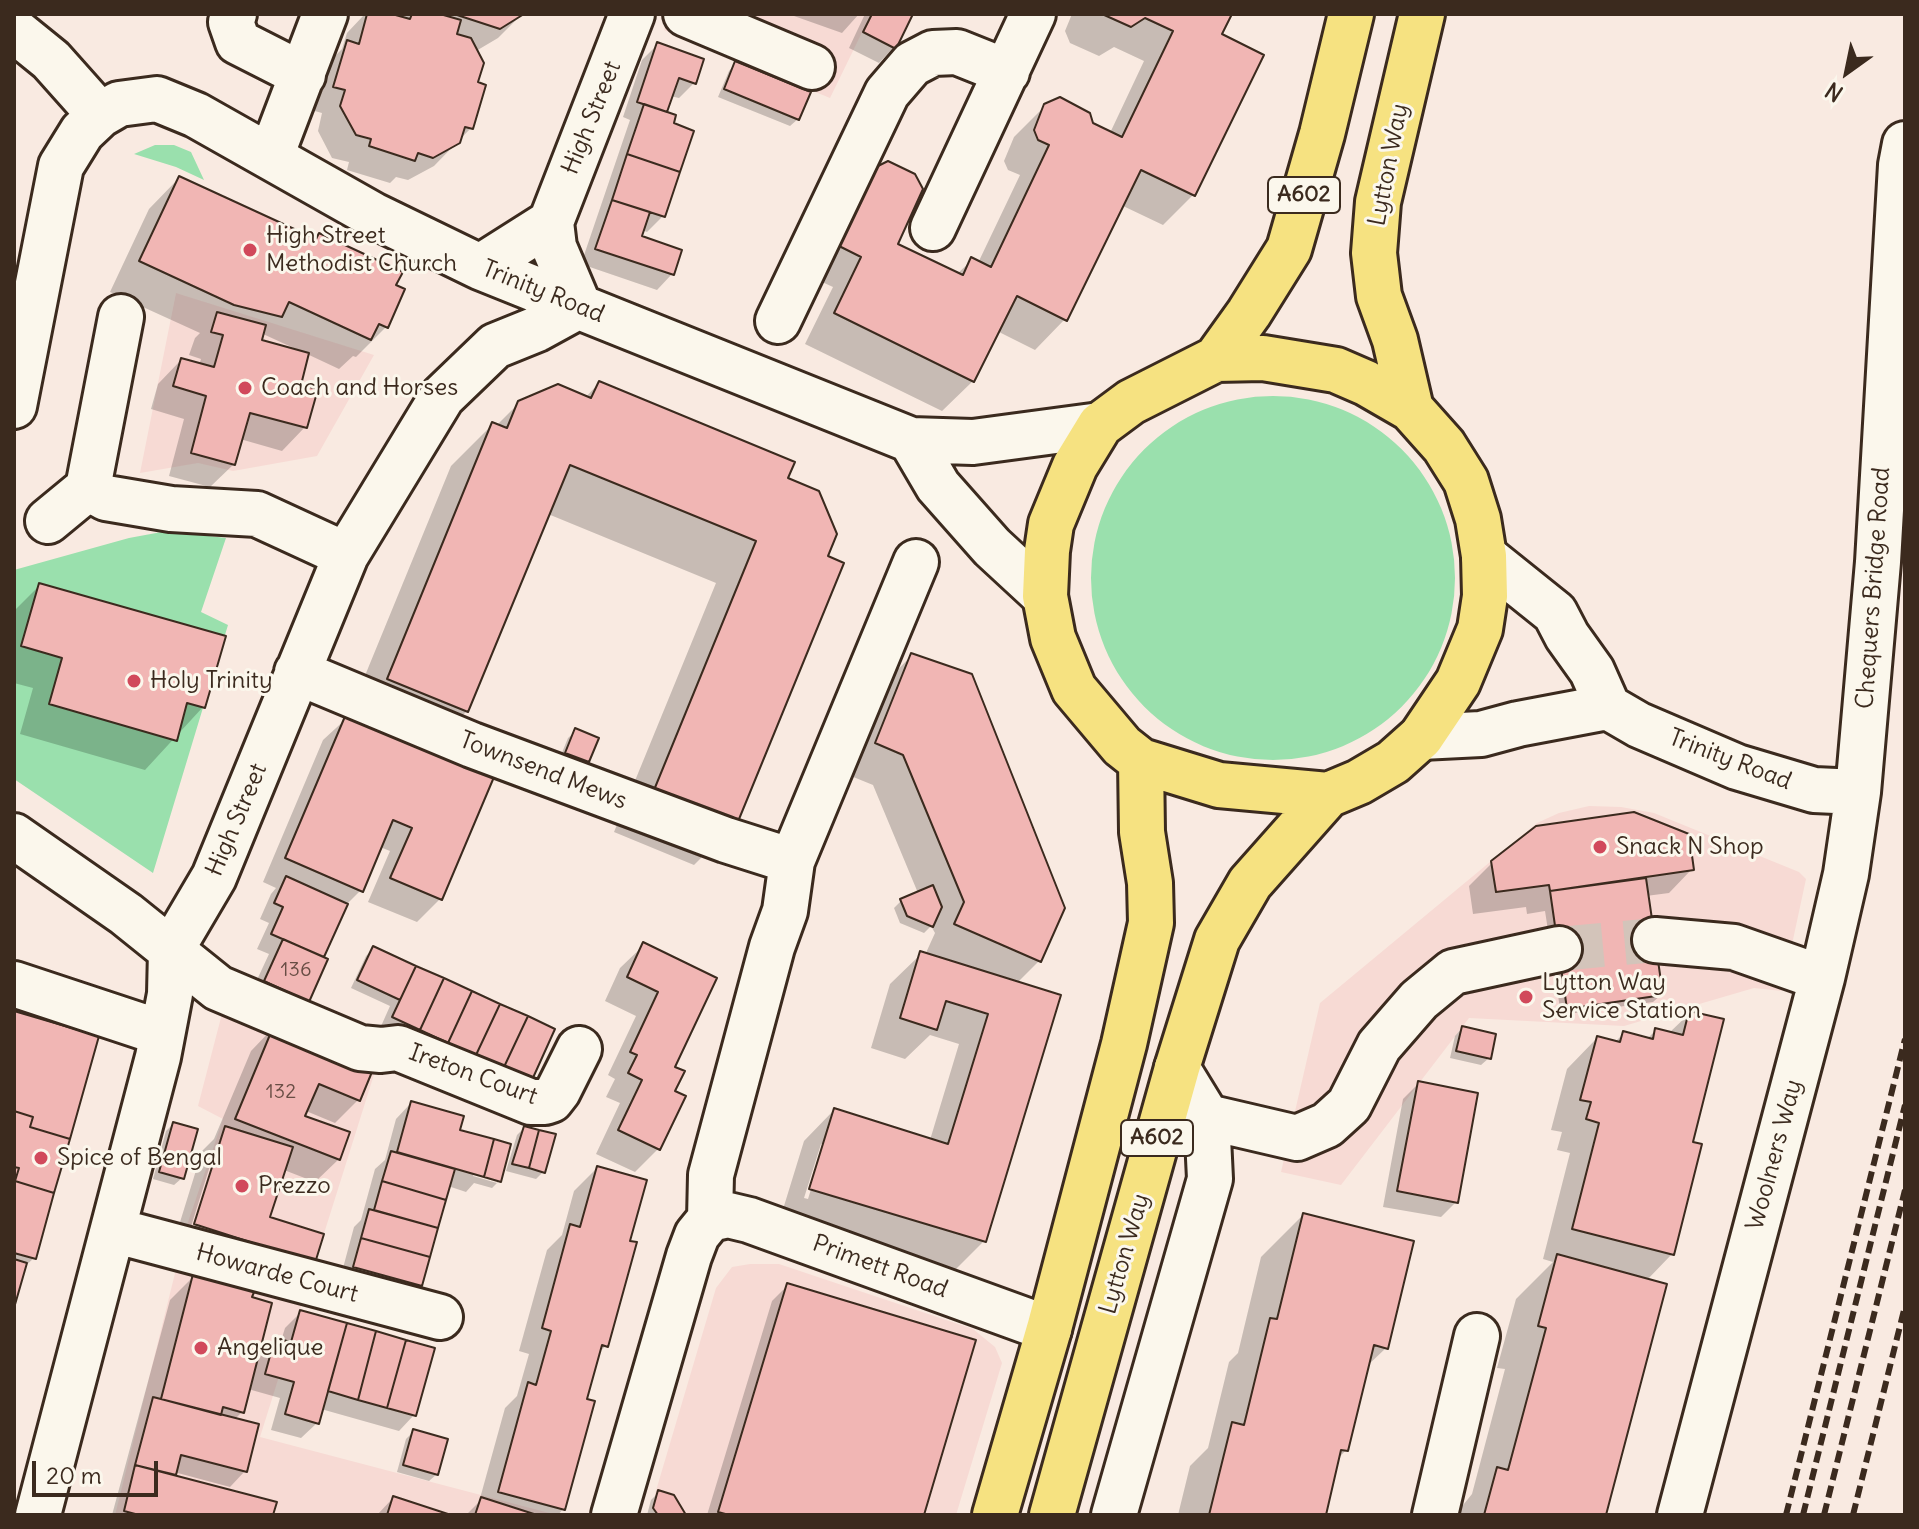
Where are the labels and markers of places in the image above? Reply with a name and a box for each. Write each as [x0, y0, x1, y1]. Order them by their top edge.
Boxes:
place label: High Street Methodist Church [266, 222, 457, 278]
marker: High Street Methodist Church [241, 241, 259, 259]
place label: Coach and Horses [261, 374, 458, 402]
marker: Coach and Horses [236, 379, 254, 397]
place label: Holy Trinity [150, 667, 273, 695]
marker: Holy Trinity [125, 672, 143, 690]
place label: Snack N Shop [1616, 833, 1764, 861]
marker: Snack N Shop [1591, 838, 1609, 856]
place label: Lytton Way Service Station [1542, 969, 1701, 1025]
marker: Lytton Way Service Station [1517, 988, 1535, 1006]
place label: Spice of Bengal [57, 1144, 222, 1172]
marker: Spice of Bengal [32, 1149, 50, 1167]
place label: Prezzo [258, 1172, 331, 1200]
marker: Prezzo [233, 1177, 251, 1195]
place label: Angelique [217, 1334, 323, 1362]
marker: Angelique [192, 1339, 210, 1357]

